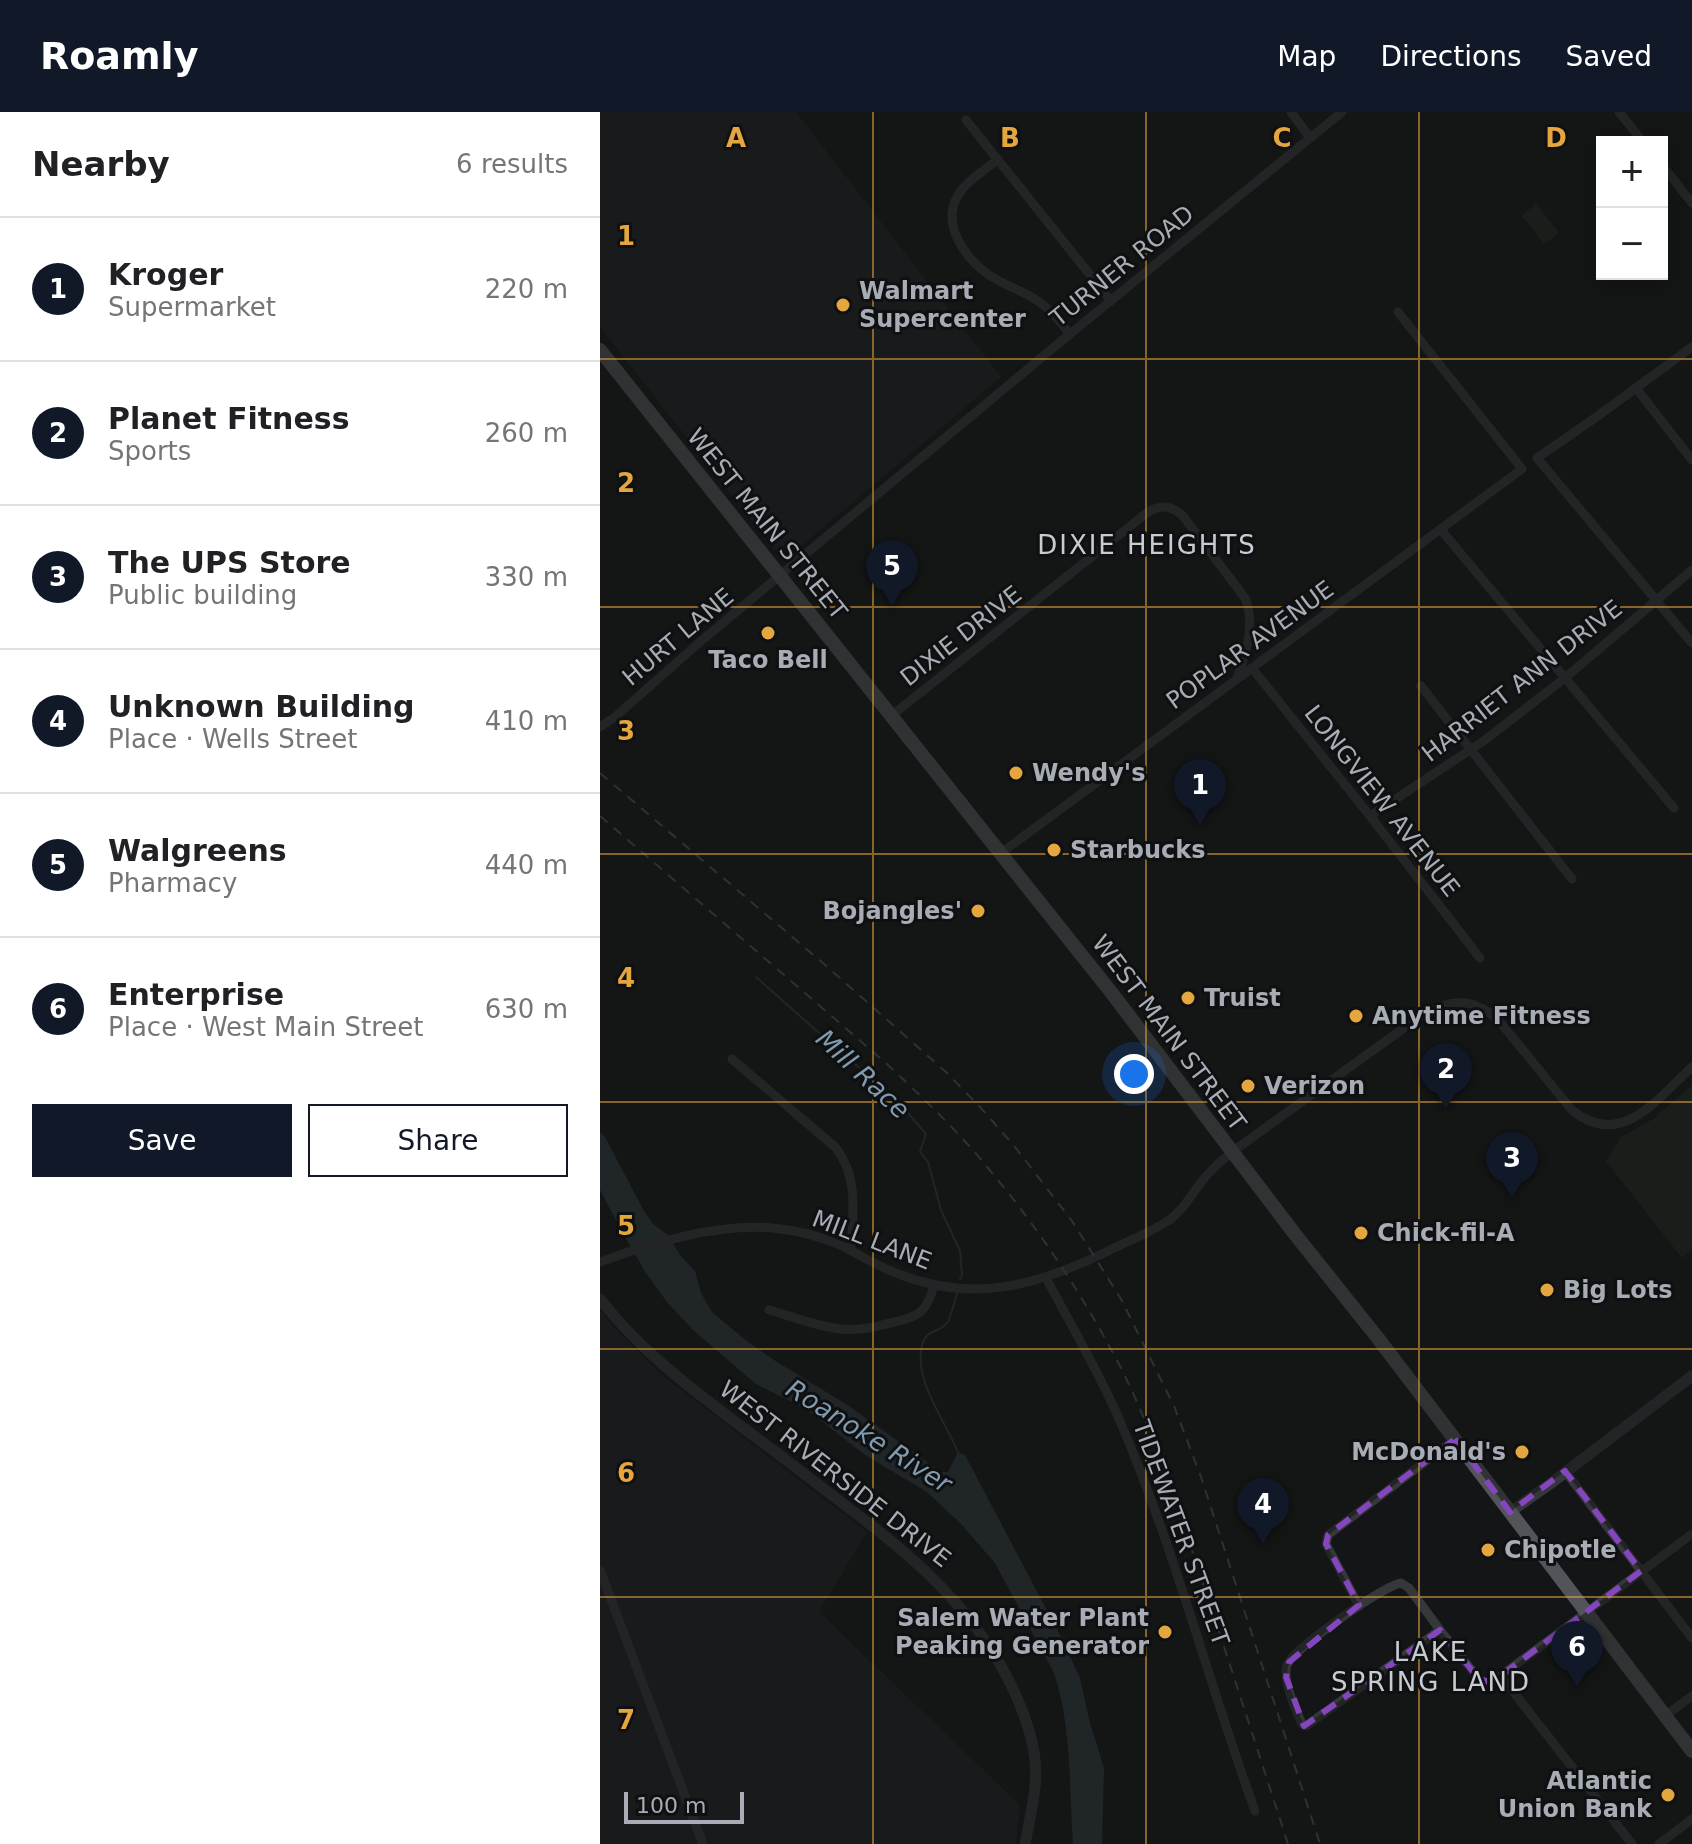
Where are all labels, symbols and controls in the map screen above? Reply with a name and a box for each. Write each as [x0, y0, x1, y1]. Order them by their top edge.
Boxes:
text: Roamly [40, 34, 198, 78]
text: Map [1277, 40, 1336, 73]
text: Directions [1380, 40, 1521, 73]
text: Saved [1565, 40, 1652, 73]
text: A [726, 123, 746, 153]
text: B [1000, 123, 1020, 153]
text: C [1272, 123, 1292, 153]
text: D [1545, 123, 1567, 153]
map controls [1596, 136, 1668, 280]
button: + [1596, 136, 1668, 208]
text: Nearby [32, 144, 170, 184]
text: 6 results [456, 149, 568, 179]
street label: TURNER ROAD [1044, 200, 1199, 333]
button: − [1596, 208, 1668, 280]
text: 1 [617, 221, 635, 251]
text: Kroger [108, 257, 223, 292]
text: 1 [49, 274, 67, 304]
text: 220 m [485, 274, 568, 304]
place label: Walmart Supercenter [859, 277, 1026, 333]
text: Supermarket [108, 292, 276, 322]
marker: Walmart Supercenter [834, 296, 852, 314]
text: Planet Fitness [108, 401, 350, 436]
text: 2 [49, 418, 67, 448]
text: 260 m [485, 418, 568, 448]
street label: WEST MAIN STREET [681, 423, 853, 625]
text: Sports [108, 436, 191, 466]
text: 2 [617, 468, 635, 498]
district label: DIXIE HEIGHTS [1037, 530, 1257, 560]
pin: 5 [866, 540, 918, 606]
text: The UPS Store [108, 545, 351, 580]
text: 3 [49, 562, 67, 592]
text: 330 m [485, 562, 568, 592]
street label: POPLAR AVENUE [1161, 575, 1339, 715]
text: Public building [108, 580, 297, 610]
street label: DIXIE DRIVE [895, 580, 1027, 692]
street label: HURT LANE [617, 582, 739, 692]
street label: HARRIET ANN DRIVE [1416, 594, 1628, 768]
marker: Taco Bell [759, 624, 777, 642]
place label: Taco Bell [708, 646, 828, 674]
text: Unknown Building [108, 689, 415, 724]
street label: LONGVIEW AVENUE [1299, 700, 1465, 902]
text: 4 [49, 706, 67, 736]
text: 410 m [485, 706, 568, 736]
text: 3 [617, 716, 635, 746]
text: Place · Wells Street [108, 724, 357, 754]
place label: Wendy's [1032, 759, 1145, 787]
pin: 1 [1174, 759, 1226, 825]
marker: Wendy's [1007, 764, 1025, 782]
text: Walgreens [108, 833, 287, 868]
place label: Starbucks [1070, 836, 1206, 864]
marker: Starbucks [1045, 841, 1063, 859]
text: 5 [49, 850, 67, 880]
text: 440 m [485, 850, 568, 880]
text: Pharmacy [108, 868, 237, 898]
place label: Bojangles' [822, 897, 962, 925]
marker: Bojangles' [969, 902, 987, 920]
street label: WEST MAIN STREET [1086, 930, 1252, 1137]
text: 4 [617, 963, 635, 993]
text: Enterprise [108, 977, 284, 1012]
place label: Truist [1204, 984, 1281, 1012]
marker: Truist [1179, 989, 1197, 1007]
text: 6 [49, 994, 67, 1024]
text: 630 m [485, 994, 568, 1024]
place label: Anytime Fitness [1372, 1002, 1591, 1030]
marker: Anytime Fitness [1347, 1007, 1365, 1025]
text: Place · West Main Street [108, 1012, 423, 1042]
water label: Mill Race [810, 1023, 916, 1125]
pin: 2 [1420, 1043, 1472, 1109]
your location [1114, 1054, 1154, 1094]
place label: Verizon [1264, 1072, 1365, 1100]
marker: Verizon [1239, 1077, 1257, 1095]
button: Save [32, 1104, 292, 1177]
button: Share [308, 1104, 568, 1177]
pin: 3 [1486, 1132, 1538, 1198]
street label: MILL LANE [808, 1204, 936, 1276]
text: 5 [617, 1211, 635, 1241]
place label: Chick-fil-A [1377, 1219, 1515, 1247]
marker: Chick-fil-A [1352, 1224, 1370, 1242]
place label: Big Lots [1563, 1276, 1673, 1304]
marker: Big Lots [1538, 1281, 1556, 1299]
water label: Roanoke River [781, 1373, 959, 1500]
street label: WEST RIVERSIDE DRIVE [714, 1375, 956, 1573]
street label: TIDEWATER STREET [1127, 1415, 1235, 1650]
place label: McDonald's [1351, 1438, 1506, 1466]
marker: McDonald's [1513, 1443, 1531, 1461]
text: 6 [617, 1458, 635, 1488]
pin: 4 [1237, 1478, 1289, 1544]
place label: Chipotle [1504, 1536, 1617, 1564]
marker: Chipotle [1479, 1541, 1497, 1559]
place label: Salem Water Plant Peaking Generator [895, 1604, 1149, 1660]
pin: 6 [1551, 1621, 1603, 1687]
marker: Salem Water Plant Peaking Generator [1156, 1623, 1174, 1641]
district label: LAKE SPRING LAND [1331, 1637, 1531, 1697]
text: 7 [617, 1705, 635, 1735]
place label: Atlantic Union Bank [1498, 1767, 1653, 1823]
marker: Atlantic Union Bank [1659, 1786, 1677, 1804]
scale bar [624, 1788, 744, 1824]
text: 100 m [636, 1793, 706, 1818]

